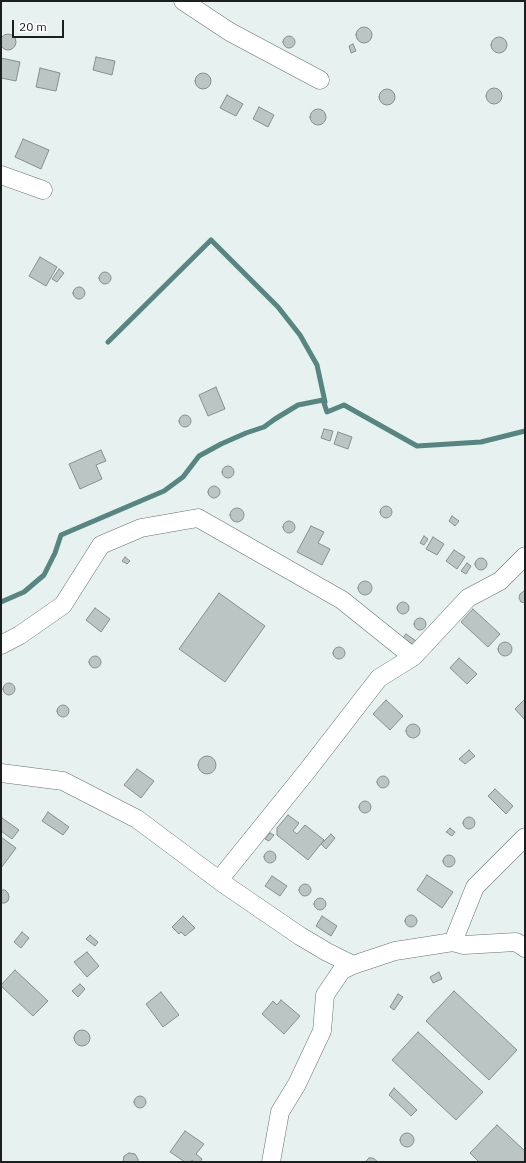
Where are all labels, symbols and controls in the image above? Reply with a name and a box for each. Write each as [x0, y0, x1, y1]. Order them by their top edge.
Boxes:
scale bar [14, 12, 66, 38]
text: 20 m [19, 19, 47, 34]

